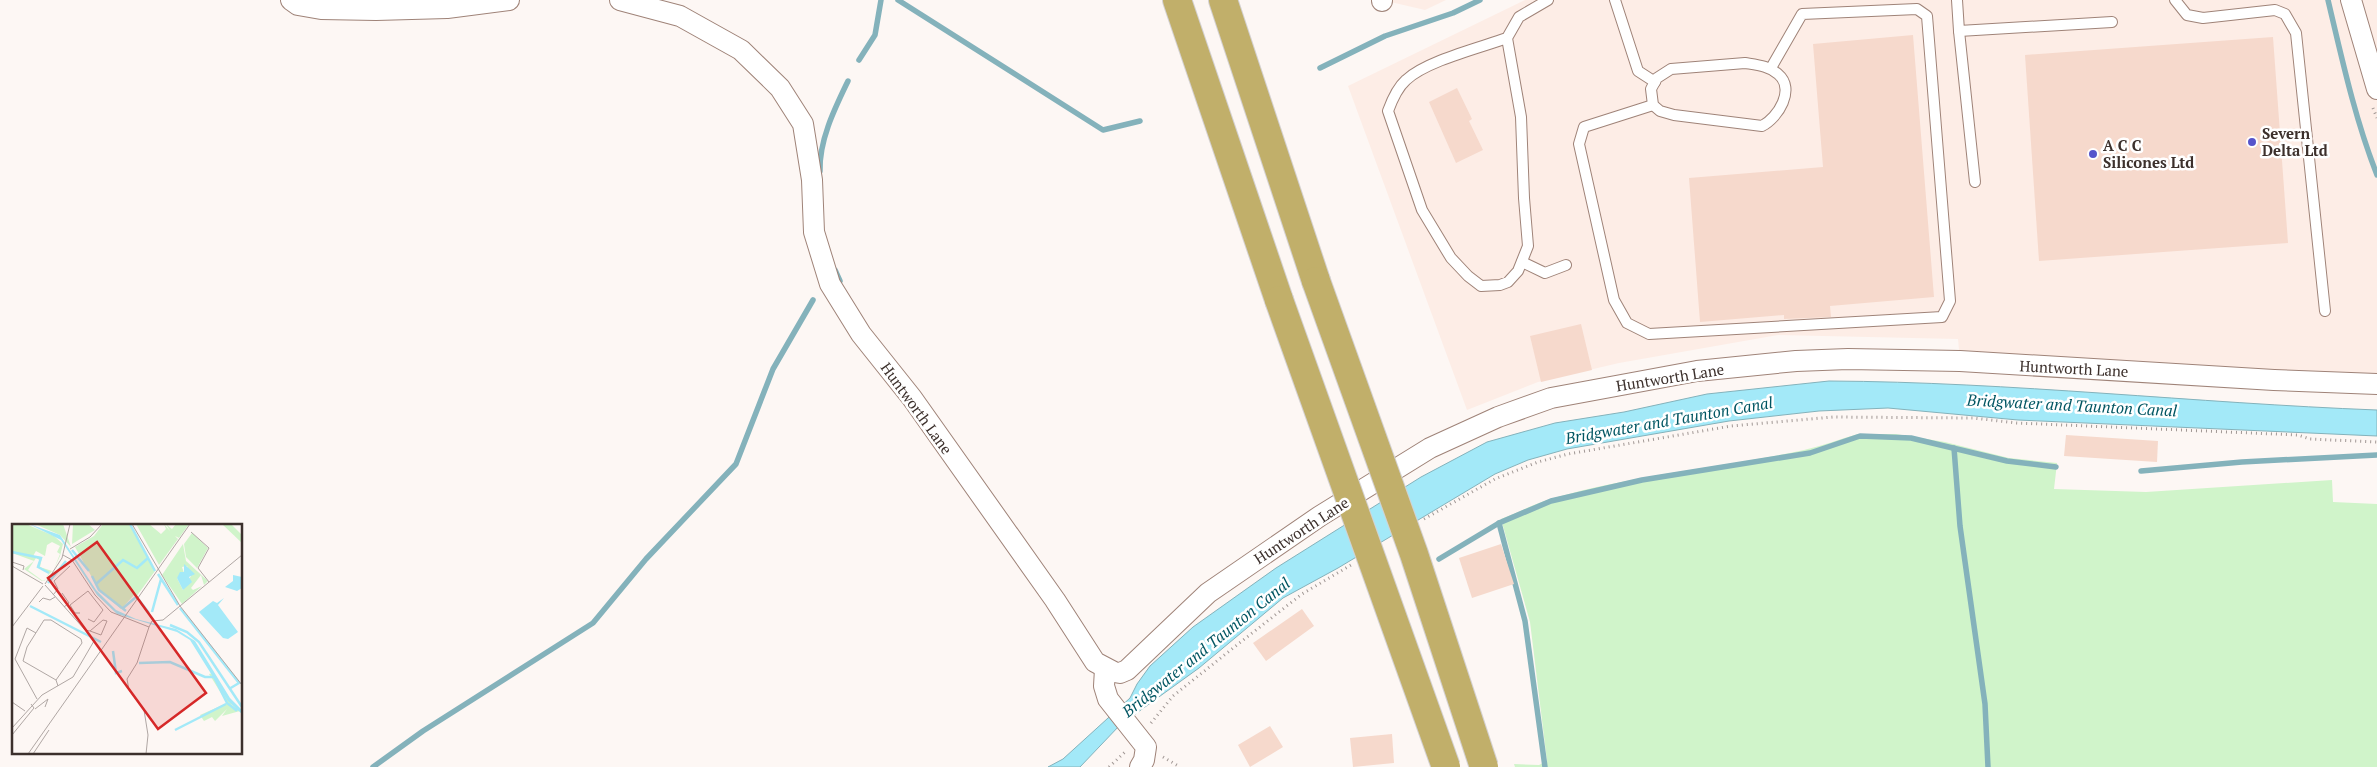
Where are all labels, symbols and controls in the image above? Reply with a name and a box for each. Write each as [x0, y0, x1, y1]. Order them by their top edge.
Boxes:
place label: Severn Delta Ltd [2262, 123, 2328, 160]
place label: A C C Silicones Ltd [2103, 135, 2194, 172]
marker: Severn Delta Ltd [2246, 136, 2258, 148]
marker: A C C Silicones Ltd [2087, 148, 2099, 160]
street label: Huntworth Lane [2019, 355, 2129, 381]
street label: Huntworth Lane [877, 358, 957, 458]
street label: Huntworth Lane [1615, 359, 1725, 395]
water label: Bridgwater and Taunton Canal [1965, 388, 2178, 422]
water label: Bridgwater and Taunton Canal [1562, 391, 1775, 449]
street label: Huntworth Lane [1250, 492, 1352, 568]
inset map [12, 524, 242, 754]
water label: Bridgwater and Taunton Canal [1117, 572, 1295, 722]

